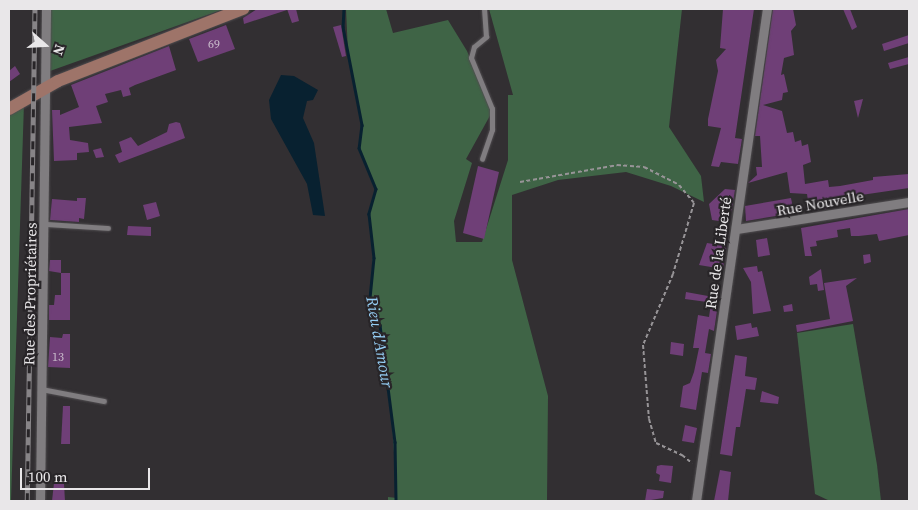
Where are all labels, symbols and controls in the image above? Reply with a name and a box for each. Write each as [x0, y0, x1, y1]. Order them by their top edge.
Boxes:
north arrow [20, 20, 70, 70]
house number: 69 [208, 38, 220, 52]
text: N [48, 42, 70, 58]
street label: Rue Nouvelle [775, 186, 865, 220]
street label: Rue de la Liberté [701, 196, 735, 310]
street label: Rue des Propriétaires [20, 222, 40, 366]
water label: Rieu d'Amour [363, 295, 397, 389]
house number: 13 [52, 351, 64, 365]
scale bar [22, 458, 152, 490]
text: 100 m [28, 466, 68, 487]

